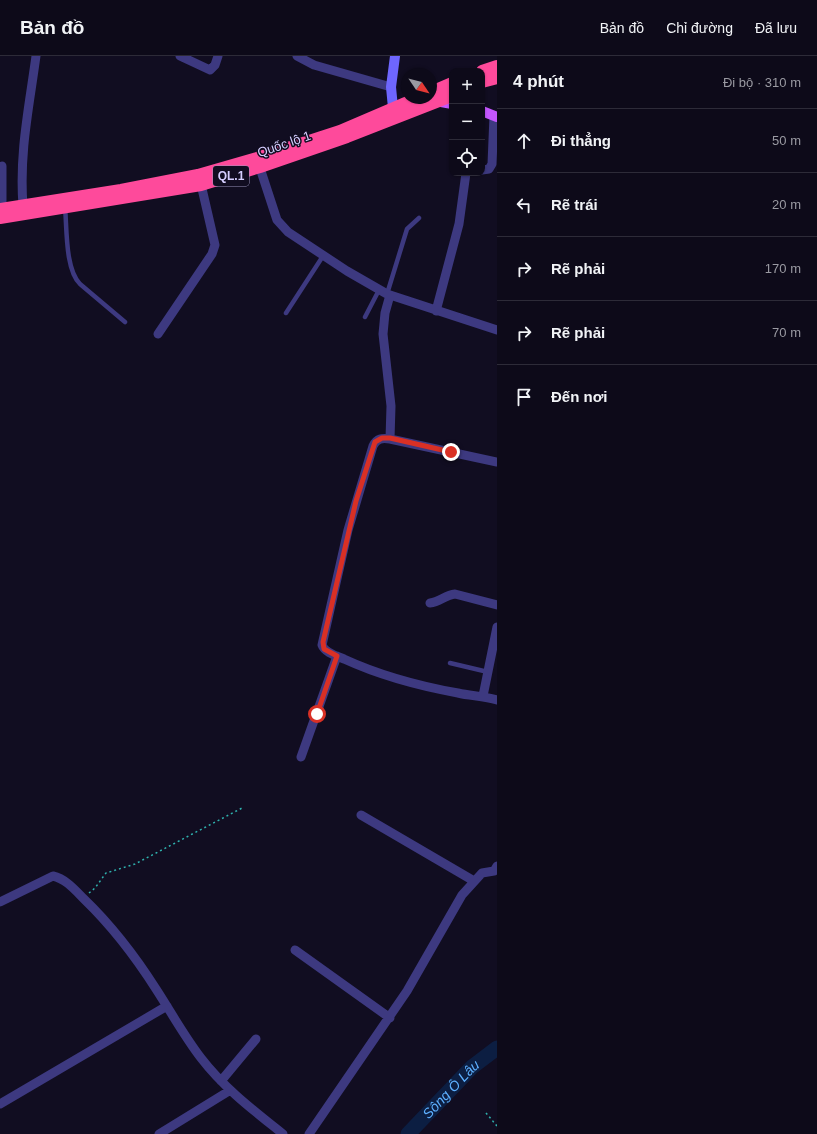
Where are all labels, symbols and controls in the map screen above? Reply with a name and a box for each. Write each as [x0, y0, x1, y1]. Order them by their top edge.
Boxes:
text: Bản đồ [20, 17, 84, 38]
text: Bản đồ [600, 20, 644, 36]
text: Chỉ đường [666, 20, 733, 36]
text: Đã lưu [755, 20, 797, 36]
north arrow [401, 68, 437, 104]
map controls [449, 68, 485, 176]
button: + [449, 68, 485, 104]
text: 4 phút [513, 72, 564, 91]
text: Đi bộ · 310 m [723, 75, 801, 90]
button: − [449, 104, 485, 140]
street label: Quốc lộ 1 [255, 128, 313, 160]
icon: ahead [513, 130, 535, 152]
text: Đi thẳng [551, 132, 611, 149]
text: 50 m [772, 133, 801, 148]
button: locate [449, 140, 485, 176]
road number: QL.1 [213, 166, 249, 186]
icon: left [513, 194, 535, 216]
text: Rẽ trái [551, 196, 598, 213]
text: 20 m [772, 197, 801, 212]
icon: right [513, 258, 535, 280]
text: Rẽ phải [551, 260, 605, 277]
text: 170 m [765, 261, 801, 276]
icon: right [513, 322, 535, 344]
text: Rẽ phải [551, 324, 605, 341]
text: 70 m [772, 325, 801, 340]
icon: arrive [513, 386, 535, 408]
text: Đến nơi [551, 388, 608, 405]
route end [442, 443, 460, 461]
route start [308, 705, 326, 723]
water label: Sông Ô Lâu [419, 1056, 482, 1122]

